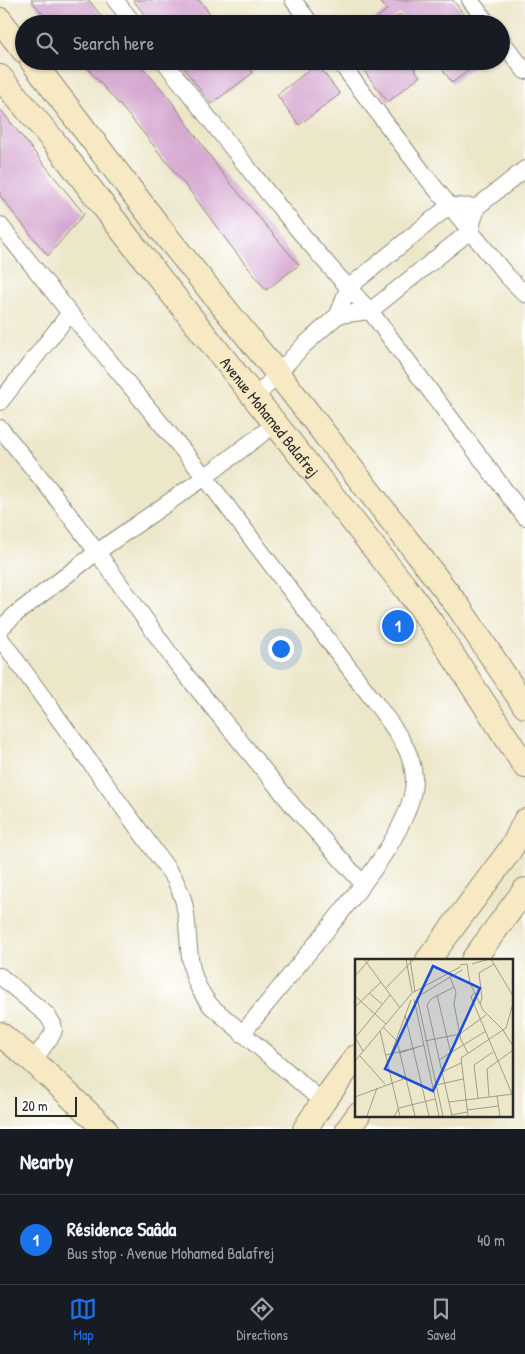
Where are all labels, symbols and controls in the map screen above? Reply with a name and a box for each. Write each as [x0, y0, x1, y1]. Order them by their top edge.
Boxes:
search box [15, 15, 510, 70]
icon: search [33, 29, 61, 57]
text: Search here [73, 30, 154, 56]
street label: Avenue Mohamed Balafrej [215, 352, 324, 481]
pin: 1 [382, 607, 414, 645]
your location [268, 636, 294, 662]
inset map [355, 959, 512, 1116]
scale bar [15, 1094, 78, 1117]
text: 20 m [22, 1096, 48, 1115]
text: Nearby [20, 1147, 73, 1176]
text: Résidence Saâda [67, 1216, 176, 1242]
text: 1 [33, 1229, 39, 1251]
text: 40 m [477, 1229, 505, 1251]
text: Bus stop · Avenue Mohamed Balafrej [67, 1242, 274, 1264]
tab: Map [69, 1295, 97, 1344]
tab: Directions [236, 1295, 288, 1344]
tab: Saved [427, 1295, 456, 1344]

